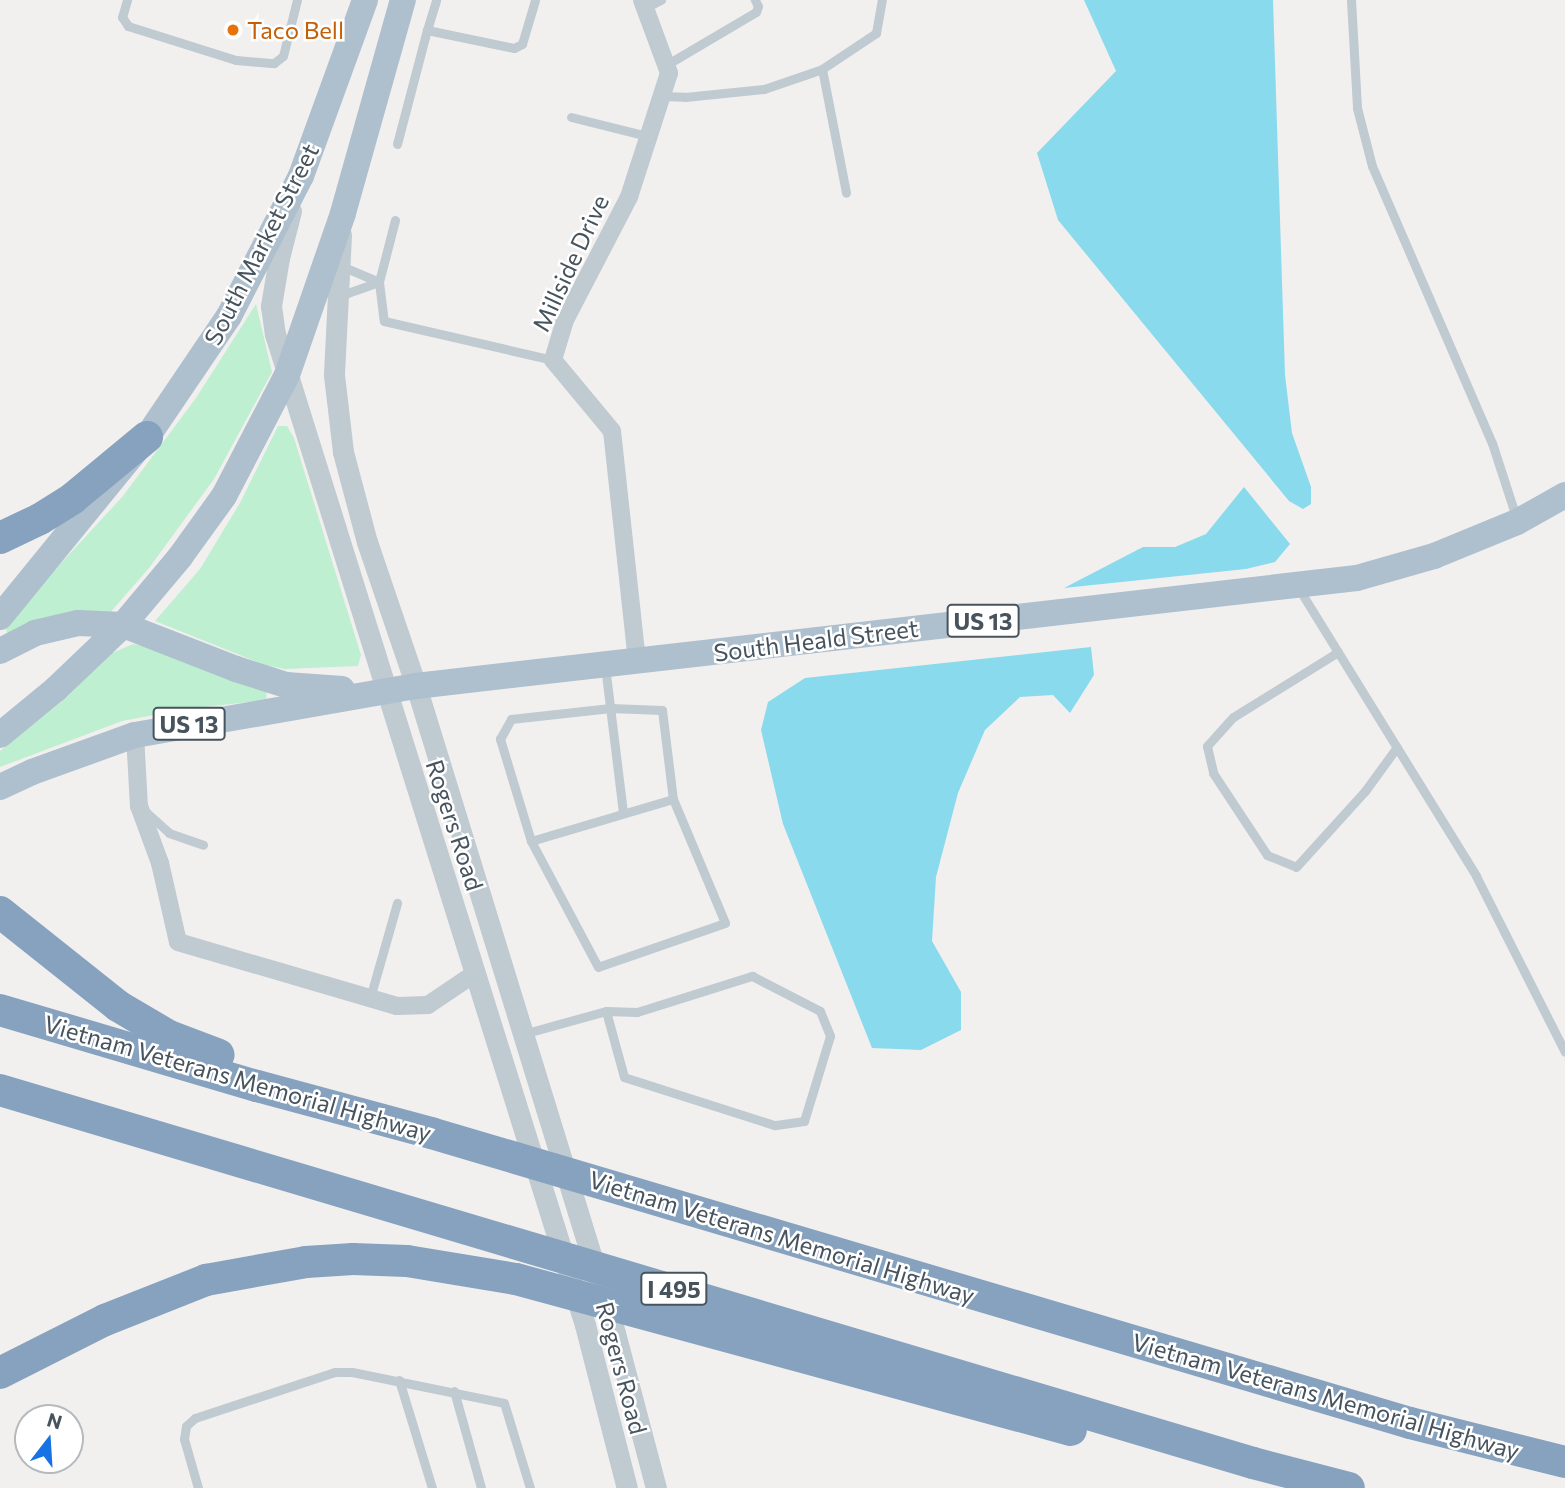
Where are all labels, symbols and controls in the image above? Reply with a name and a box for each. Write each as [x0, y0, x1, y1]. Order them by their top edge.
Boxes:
place label: Taco Bell [247, 16, 344, 44]
marker: Taco Bell [225, 22, 241, 38]
street label: South Market Street [198, 139, 324, 349]
street label: Millside Drive [526, 190, 614, 336]
road number: US 13 [946, 601, 1020, 640]
street label: South Heald Street [712, 613, 920, 667]
road number: US 13 [152, 704, 226, 744]
street label: Rogers Road [420, 756, 490, 894]
street label: Vietnam Veterans Memorial Highway [41, 1009, 435, 1147]
street label: Vietnam Veterans Memorial Highway [586, 1164, 978, 1310]
road number: I 495 [639, 1270, 709, 1308]
street label: Rogers Road [591, 1299, 653, 1437]
street label: Vietnam Veterans Memorial Highway [1129, 1327, 1523, 1465]
north arrow [14, 1404, 84, 1474]
text: N [45, 1407, 65, 1433]

